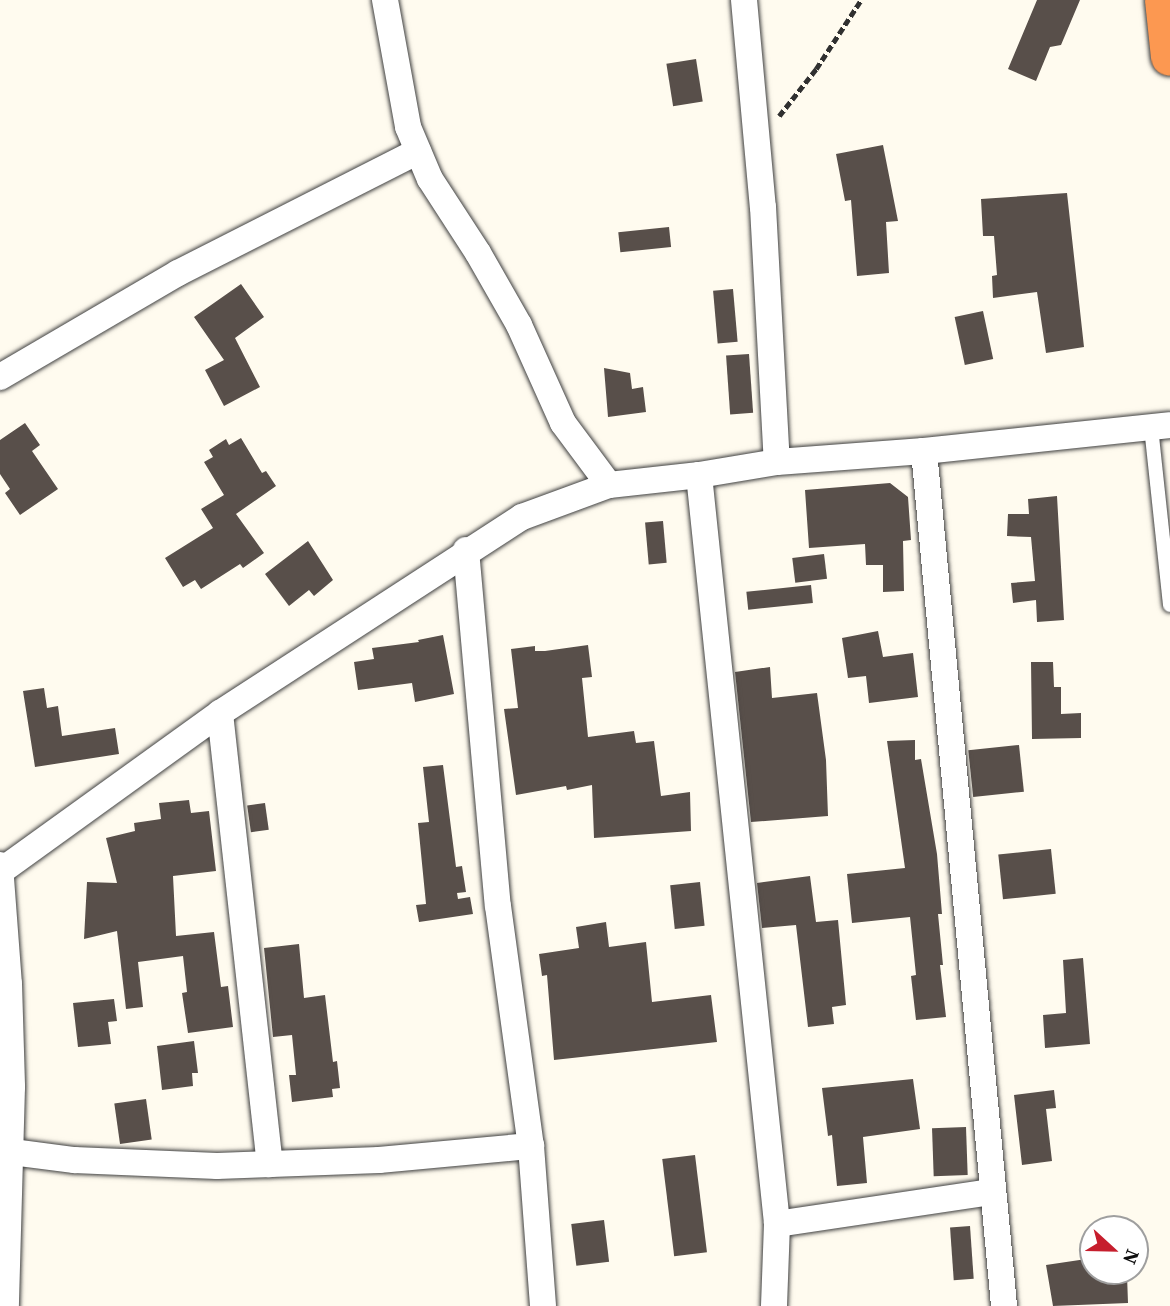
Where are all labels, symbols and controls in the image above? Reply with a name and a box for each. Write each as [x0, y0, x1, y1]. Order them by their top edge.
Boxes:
north arrow [1079, 1215, 1149, 1285]
text: N [1117, 1246, 1146, 1268]

